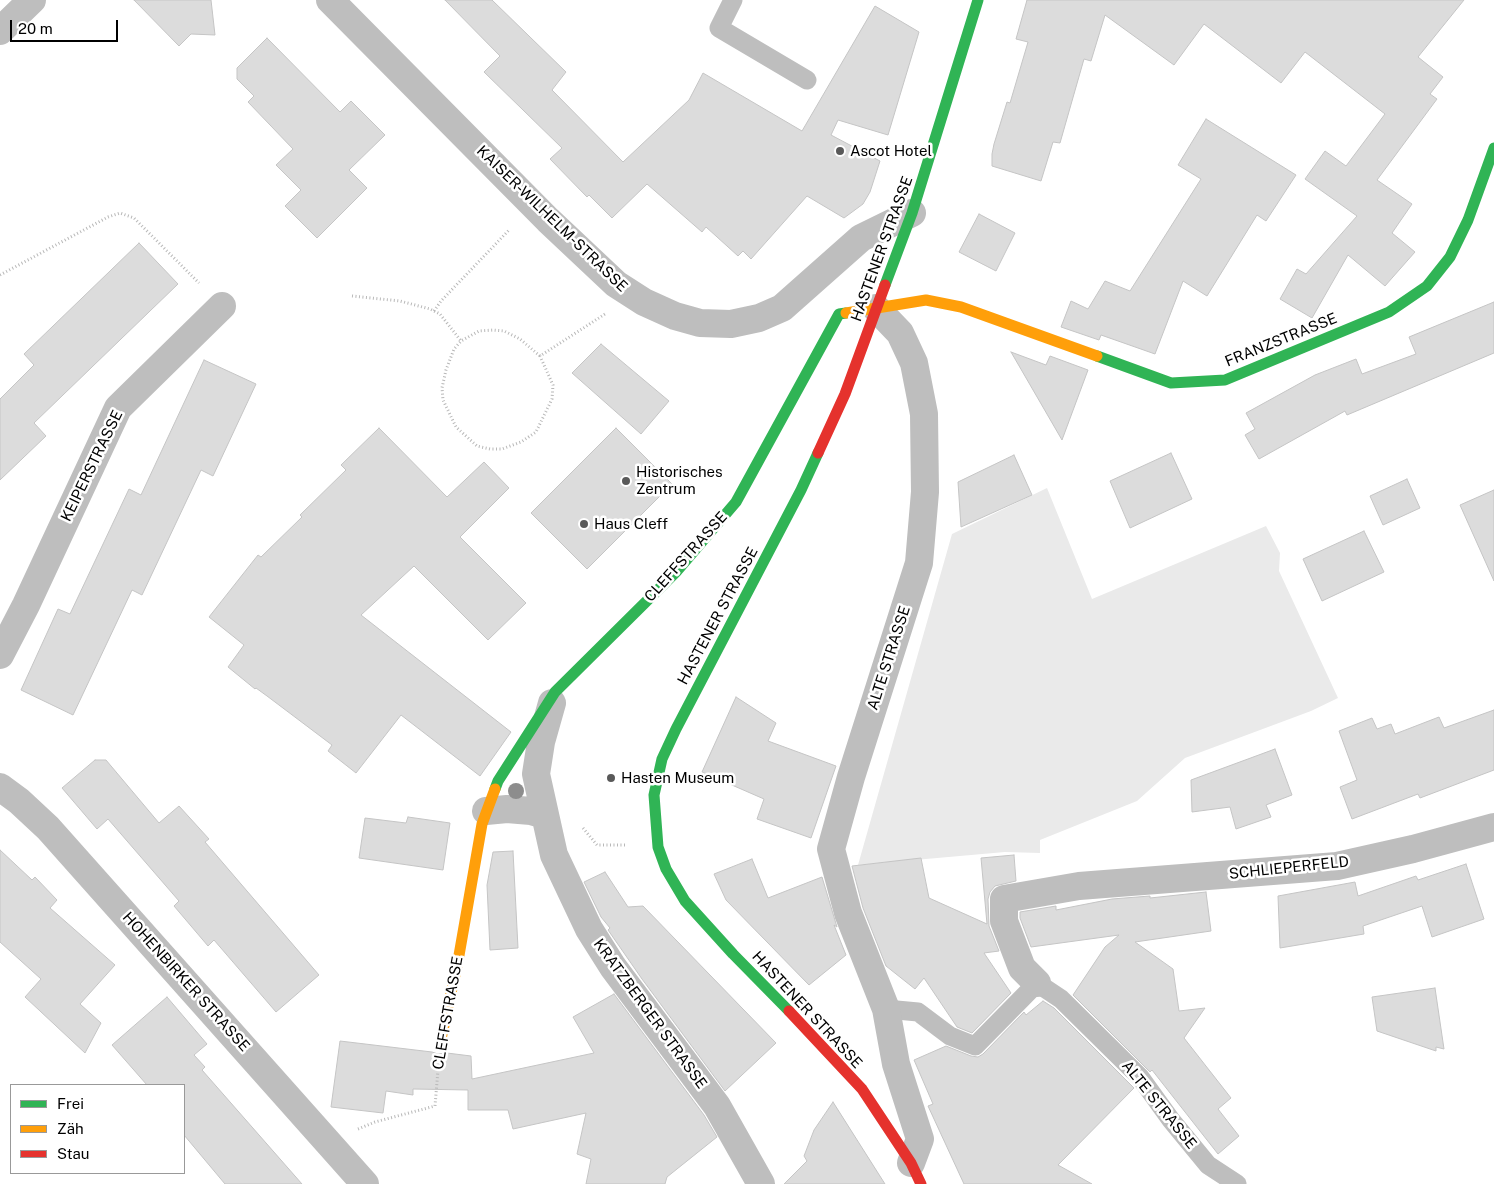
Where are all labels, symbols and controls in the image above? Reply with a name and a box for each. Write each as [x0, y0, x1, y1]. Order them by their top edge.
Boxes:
scale bar [12, 10, 120, 42]
text: 20 m [18, 20, 53, 37]
street label: KAISER-WILHELM-STRASSE [473, 142, 631, 296]
place label: Ascot Hotel [850, 142, 932, 160]
marker: Ascot Hotel [834, 145, 846, 157]
street label: HASTENER STRASSE [847, 174, 917, 324]
street label: FRANZSTRASSE [1222, 309, 1340, 371]
street label: KEIPERSTRASSE [57, 407, 127, 525]
place label: Historisches Zentrum [636, 463, 723, 498]
marker: Historisches Zentrum [620, 475, 632, 487]
street label: CLEFFSTRASSE [641, 508, 731, 606]
place label: Haus Cleff [594, 515, 668, 533]
marker: Haus Cleff [578, 518, 590, 530]
street label: HASTENER STRASSE [674, 544, 762, 688]
street label: ALTE STRASSE [864, 604, 914, 712]
place label: Hasten Museum [621, 769, 734, 787]
marker: Hasten Museum [605, 772, 617, 784]
street label: SCHLIEPERFELD [1228, 853, 1350, 883]
street label: HOHENBIRKER STRASSE [119, 909, 253, 1055]
street label: KRATZBERGER STRASSE [590, 936, 710, 1092]
street label: HASTENER STRASSE [748, 948, 866, 1072]
street label: CLEFFSTRASSE [429, 955, 467, 1071]
street label: ALTE STRASSE [1118, 1057, 1200, 1153]
legend [10, 1084, 185, 1174]
text: Frei [57, 1095, 84, 1112]
text: Zäh [57, 1120, 84, 1137]
text: Stau [57, 1145, 90, 1162]

